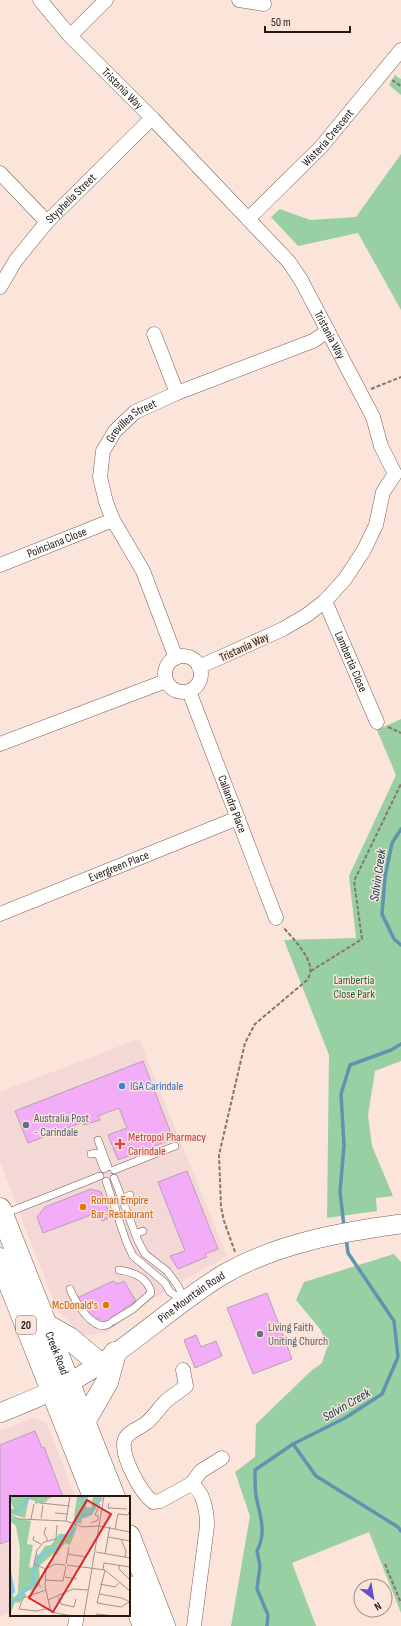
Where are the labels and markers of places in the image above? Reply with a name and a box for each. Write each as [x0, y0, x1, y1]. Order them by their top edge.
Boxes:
place label: IGA Carindale [130, 1079, 183, 1094]
marker: IGA Carindale [117, 1081, 127, 1091]
place label: Australia Post - Carindale [33, 1111, 90, 1140]
marker: Australia Post - Carindale [21, 1120, 31, 1130]
place label: Metropol Pharmacy Carindale [128, 1130, 206, 1159]
marker: Metropol Pharmacy Carindale [115, 1139, 125, 1149]
place label: Roman Empire Bar-Restaurant [91, 1193, 154, 1222]
marker: Roman Empire Bar-Restaurant [78, 1202, 88, 1212]
place label: McDonald's [52, 1298, 98, 1313]
marker: McDonald's [101, 1300, 111, 1310]
place label: Living Faith Uniting Church [268, 1320, 328, 1349]
marker: Living Faith Uniting Church [255, 1329, 265, 1339]

